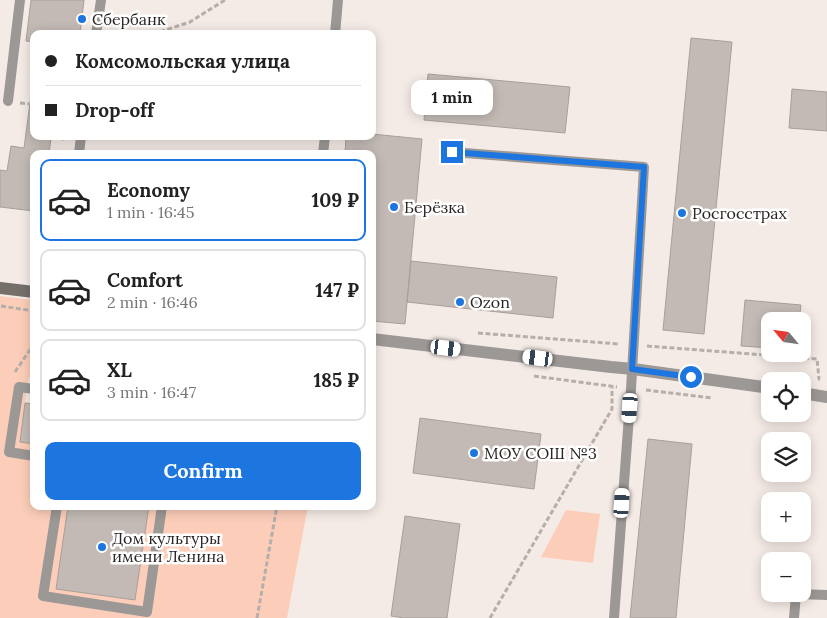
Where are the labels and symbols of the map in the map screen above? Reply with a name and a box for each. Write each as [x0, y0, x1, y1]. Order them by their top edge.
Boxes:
place label: Сбербанк [92, 9, 166, 29]
marker: Сбербанк [76, 13, 88, 25]
callout: 1 min [411, 80, 493, 114]
route end [441, 141, 463, 163]
place label: Берёзка [404, 197, 465, 217]
marker: Берёзка [388, 201, 400, 213]
place label: Росгосстрах [692, 203, 788, 223]
marker: Росгосстрах [676, 207, 688, 219]
place label: Ozon [470, 292, 510, 312]
marker: Ozon [454, 296, 466, 308]
north arrow [761, 312, 811, 362]
car [430, 339, 461, 357]
car [522, 349, 553, 367]
route start [680, 366, 702, 388]
car [621, 393, 638, 423]
place label: МОУ СОШ №3 [484, 443, 597, 463]
marker: МОУ СОШ №3 [468, 447, 480, 459]
car [613, 488, 630, 518]
place label: Дом культуры имени Ленина [112, 528, 224, 566]
marker: Дом культуры имени Ленина [96, 541, 108, 553]

